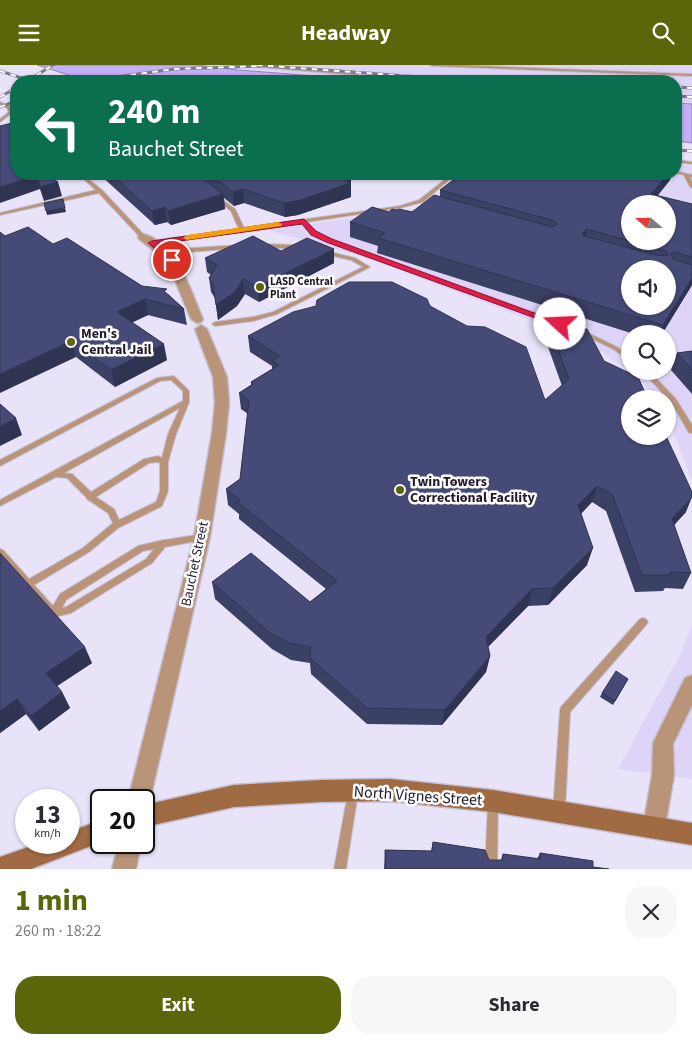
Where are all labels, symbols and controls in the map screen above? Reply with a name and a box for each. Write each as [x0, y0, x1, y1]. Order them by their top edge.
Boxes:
text: Headway [301, 17, 391, 49]
icon: menu [15, 19, 43, 47]
icon: search [649, 19, 677, 47]
text: 240 m [108, 87, 200, 137]
icon: left [25, 95, 90, 160]
text: Bauchet Street [108, 133, 244, 165]
north arrow [621, 195, 676, 250]
map controls [621, 195, 676, 445]
pin [151, 239, 193, 281]
icon: arrive [158, 246, 186, 274]
button: sound [621, 260, 676, 315]
place label: LASD Central Plant [270, 274, 334, 302]
marker: LASD Central Plant [254, 281, 266, 293]
position arrow [533, 297, 585, 349]
place label: Men's Central Jail [81, 324, 152, 360]
button: search [621, 325, 676, 380]
marker: Men's Central Jail [65, 336, 77, 348]
button: layers [621, 390, 676, 445]
place label: Twin Towers Correctional Facility [410, 472, 536, 508]
marker: Twin Towers Correctional Facility [394, 484, 406, 496]
street label: Bauchet Street [176, 519, 214, 608]
street label: North Vignes Street [353, 781, 484, 812]
speed limit sign: 20 [90, 789, 155, 854]
text: 13 [34, 797, 61, 833]
text: km/h [34, 825, 61, 842]
text: 1 min [15, 879, 88, 922]
button: close [625, 886, 677, 938]
text: 260 m · 18:22 [15, 920, 102, 942]
button: Exit [15, 976, 341, 1034]
button: Share [351, 976, 677, 1034]

